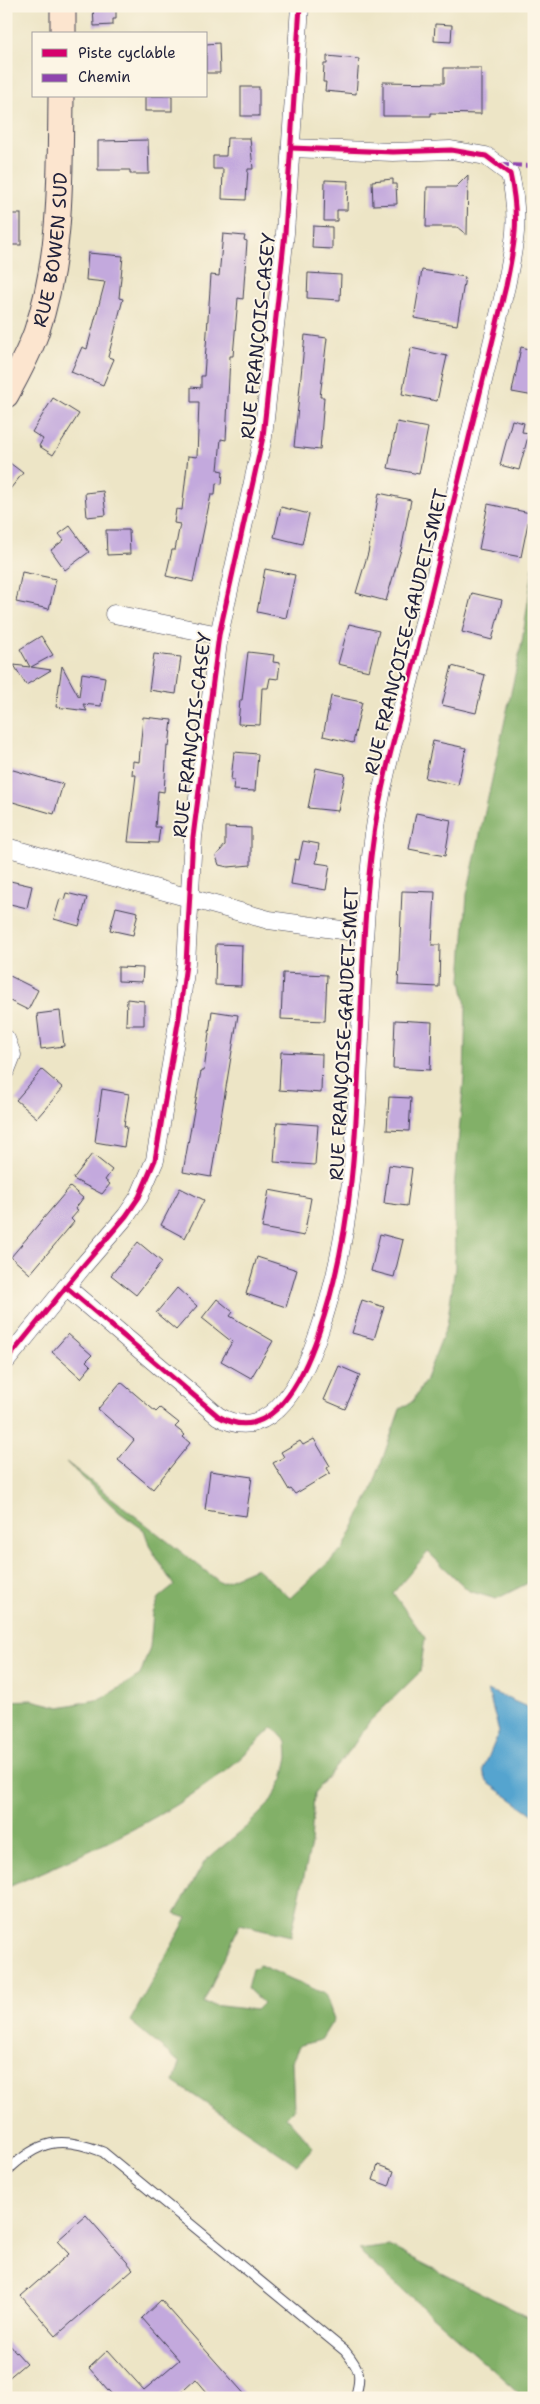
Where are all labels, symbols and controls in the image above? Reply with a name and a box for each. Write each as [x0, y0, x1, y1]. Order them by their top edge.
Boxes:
legend [32, 32, 208, 98]
text: Piste cyclable [78, 43, 176, 63]
text: Chemin [78, 67, 131, 87]
street label: RUE BOWEN SUD [26, 172, 72, 330]
street label: RUE FRANÇOIS-CASEY [235, 231, 281, 440]
street label: RUE FRANÇOISE-GAUDET-SMET [358, 486, 454, 778]
street label: RUE FRANÇOIS-CASEY [167, 630, 217, 839]
street label: RUE FRANÇOISE-GAUDET-SMET [324, 886, 364, 1181]

